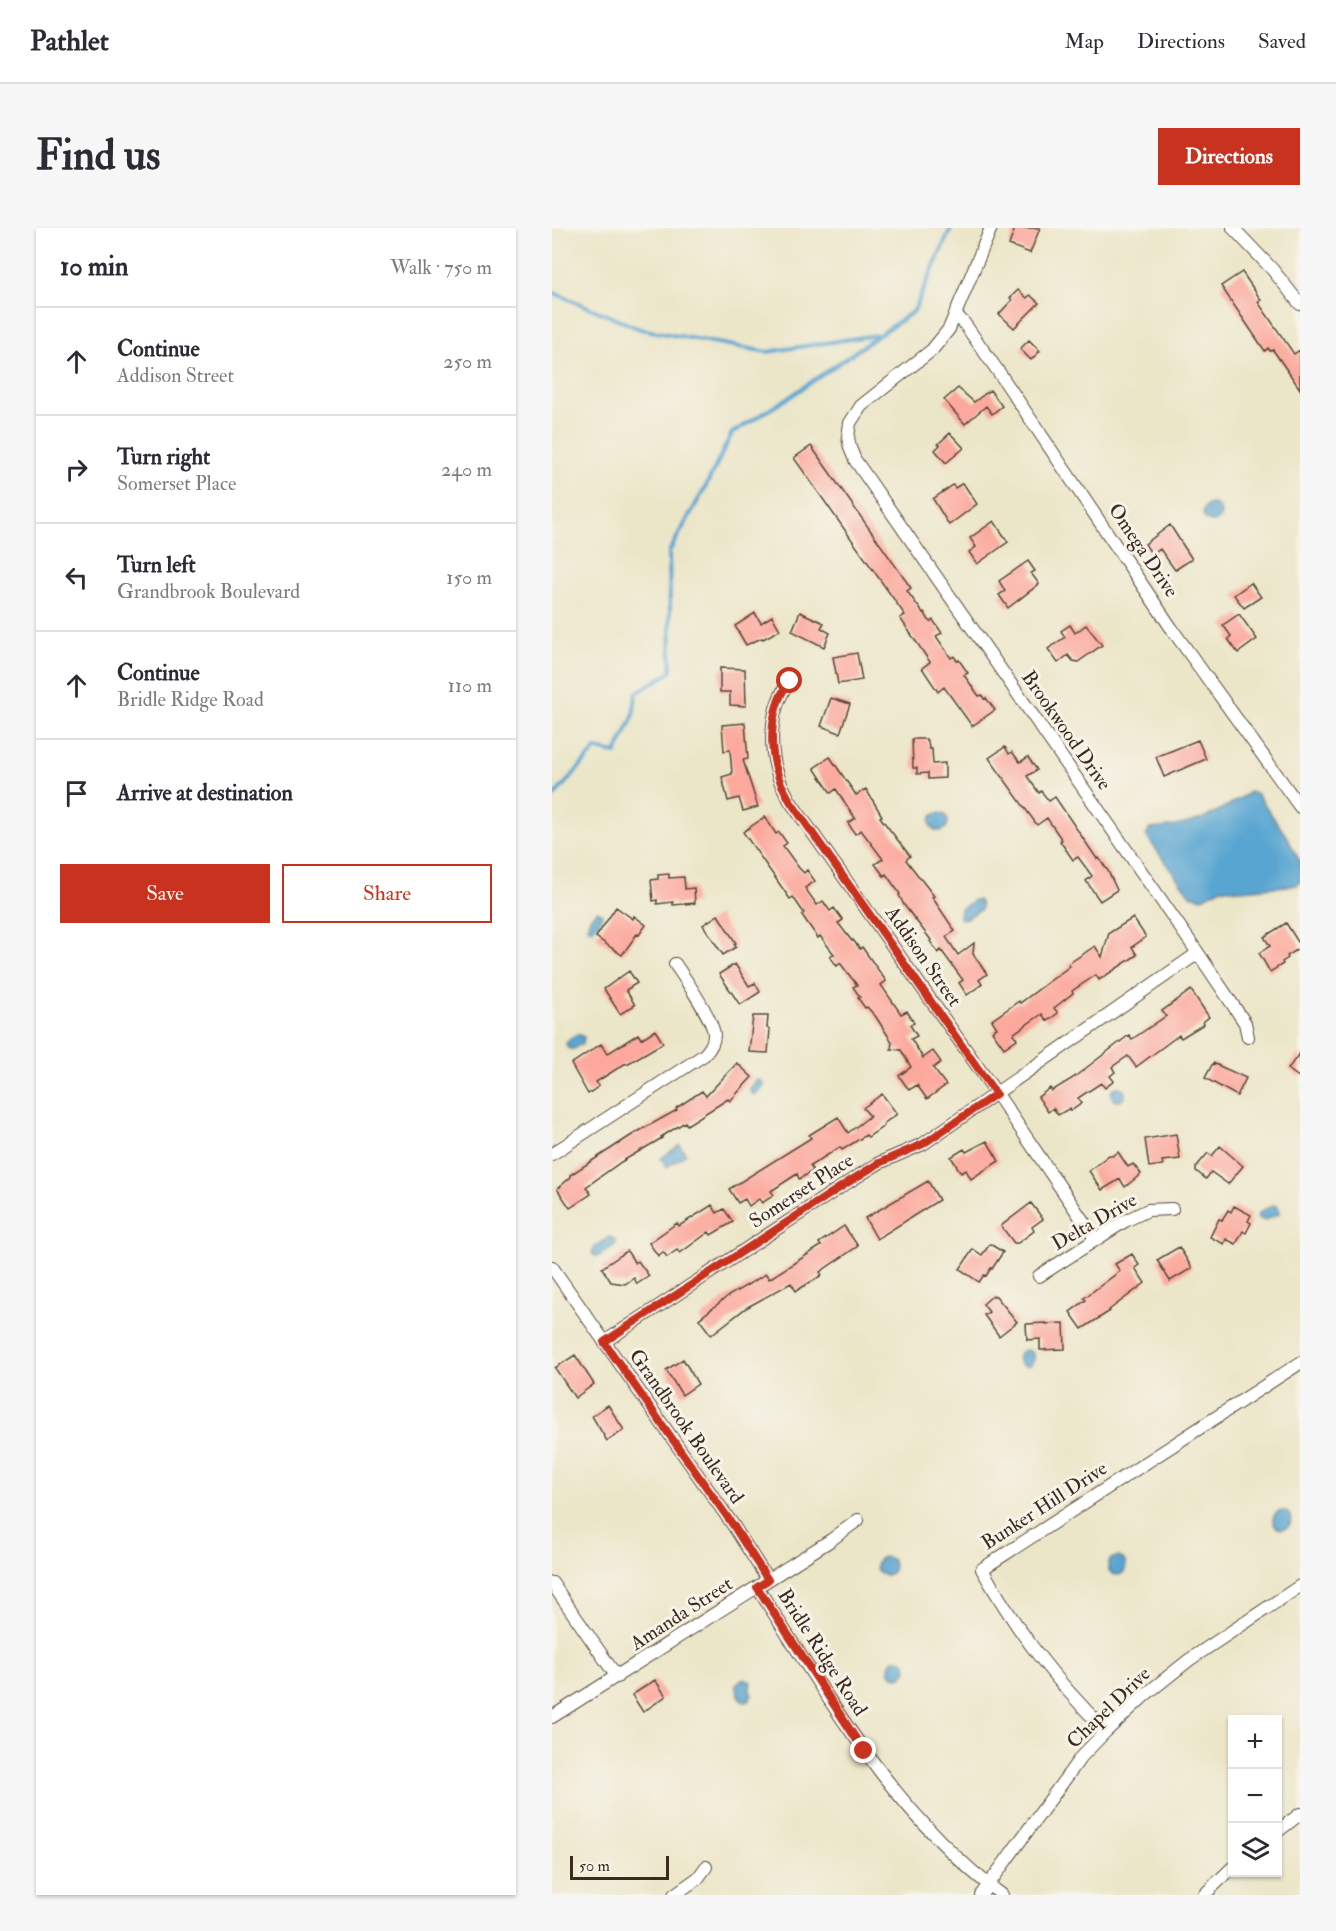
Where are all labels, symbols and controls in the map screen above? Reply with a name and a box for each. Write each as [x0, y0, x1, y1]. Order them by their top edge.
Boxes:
text: Pathlet [30, 24, 109, 59]
text: Map [1064, 28, 1104, 55]
text: Directions [1137, 28, 1225, 55]
text: Saved [1258, 28, 1306, 55]
button: Directions [1158, 128, 1300, 185]
text: Find us [36, 130, 160, 182]
text: 10 min [60, 251, 128, 283]
text: Walk · 750 m [390, 255, 492, 280]
text: Continue [117, 335, 200, 363]
icon: ahead [60, 345, 93, 378]
text: 250 m [443, 349, 492, 374]
text: Addison Street [117, 363, 234, 388]
text: Turn right [117, 443, 210, 471]
icon: right [60, 453, 93, 486]
text: 240 m [441, 457, 492, 482]
text: Somerset Place [117, 471, 236, 496]
street label: Omega Drive [1103, 498, 1184, 602]
text: Turn left [117, 551, 196, 579]
icon: left [60, 561, 93, 594]
text: 150 m [446, 565, 492, 590]
text: Grandbrook Boulevard [117, 579, 300, 604]
text: Continue [117, 659, 200, 687]
street label: Brookwood Drive [1016, 666, 1117, 795]
route start [776, 667, 802, 693]
icon: ahead [60, 669, 93, 702]
text: 110 m [448, 673, 492, 698]
text: Bridle Ridge Road [117, 687, 264, 712]
icon: arrive [60, 777, 93, 810]
text: Arrive at destination [117, 779, 293, 807]
button: Save [60, 864, 270, 923]
button: Share [282, 864, 492, 923]
street label: Addison Street [879, 900, 968, 1012]
street label: Somerset Place [744, 1147, 858, 1233]
street label: Delta Drive [1047, 1187, 1141, 1256]
street label: Grandbrook Boulevard [624, 1344, 749, 1509]
street label: Bunker Hill Drive [977, 1455, 1112, 1555]
street label: Amanda Street [624, 1571, 738, 1656]
street label: Bridle Ridge Road [772, 1584, 873, 1721]
street label: Chapel Drive [1061, 1661, 1156, 1754]
map controls [1228, 1715, 1282, 1877]
button: + [1228, 1715, 1282, 1769]
route end [850, 1737, 876, 1763]
button: − [1228, 1769, 1282, 1823]
button: layers [1228, 1823, 1282, 1877]
scale bar [570, 1853, 669, 1880]
text: 50 m [579, 1856, 610, 1876]

